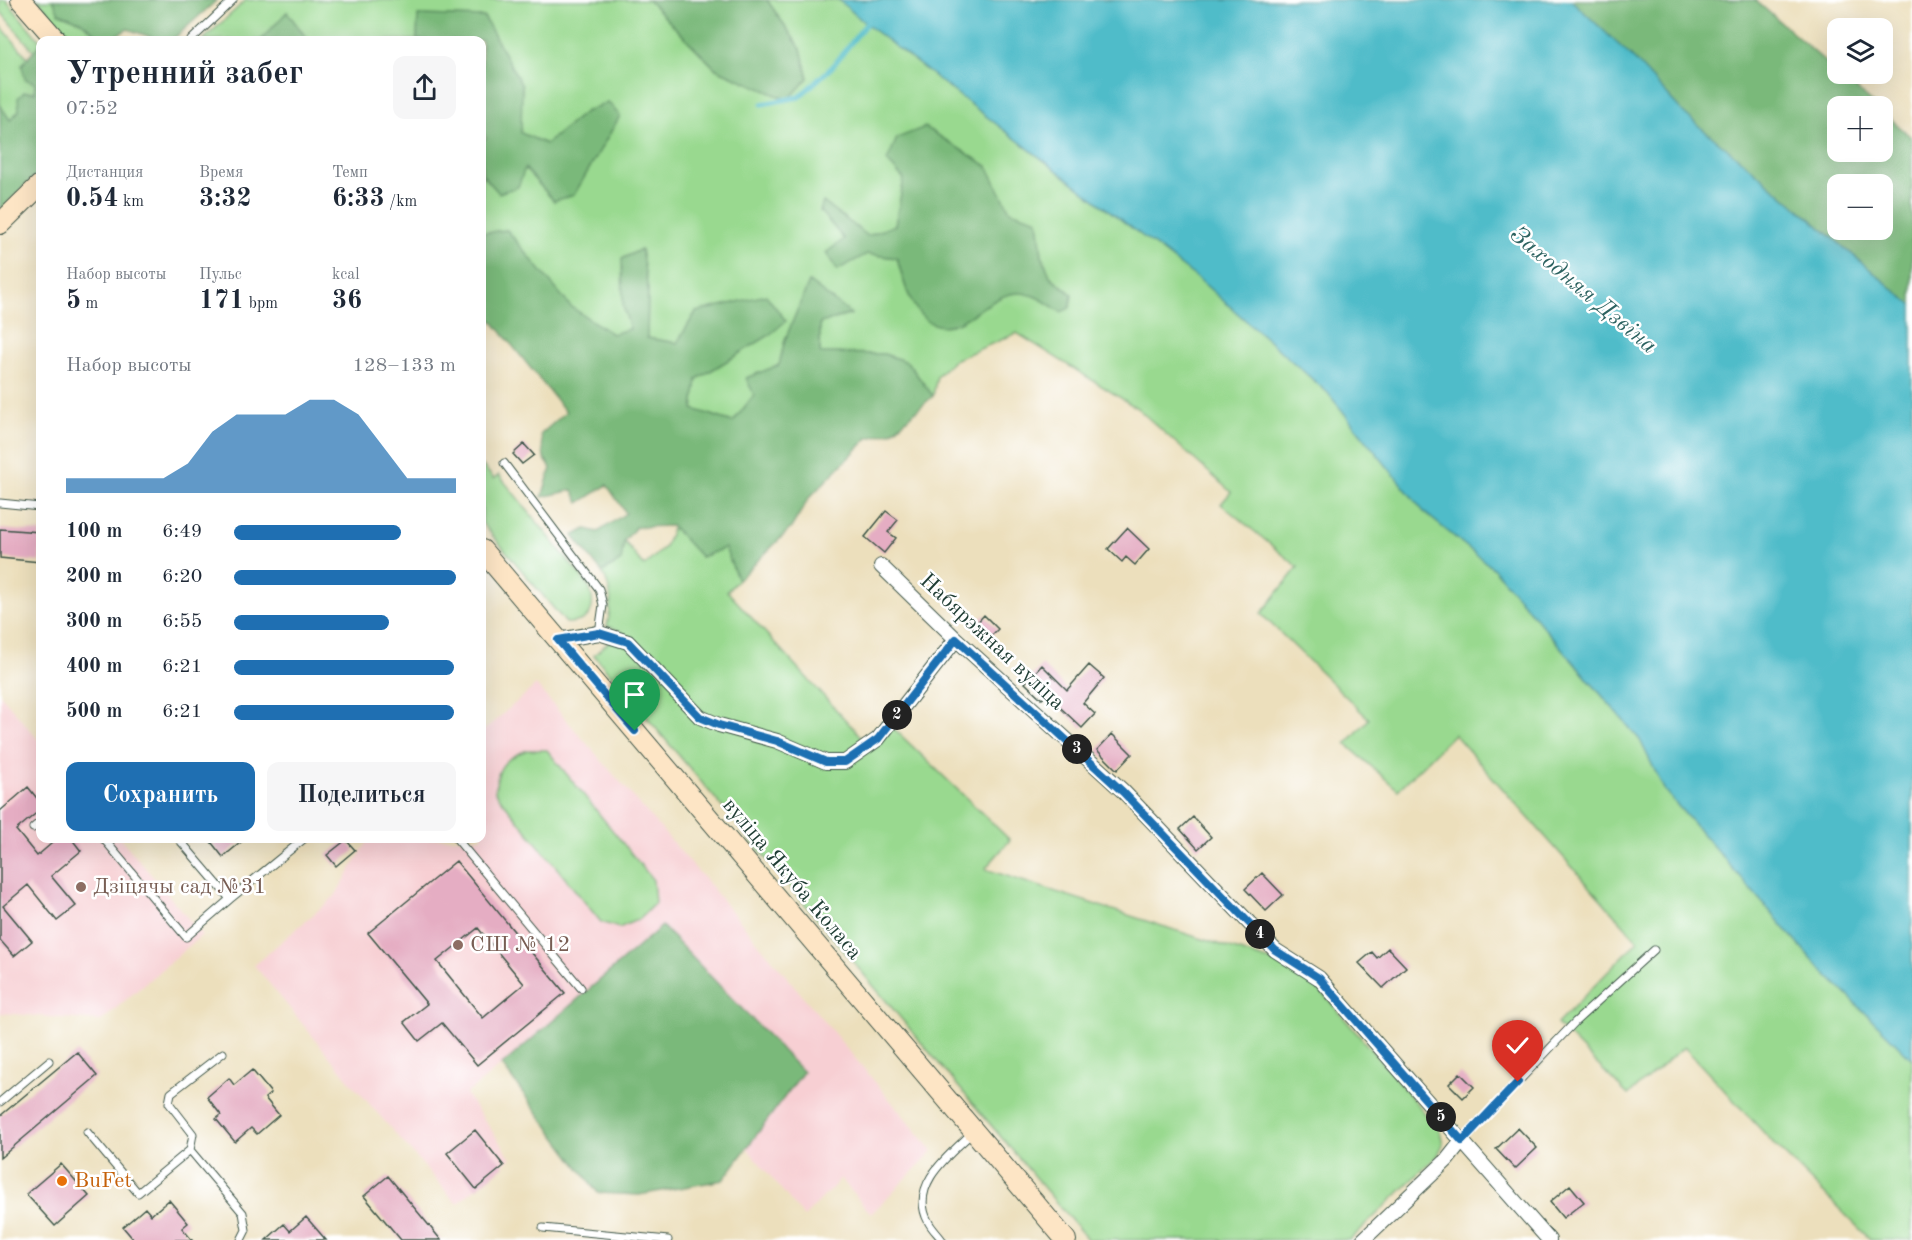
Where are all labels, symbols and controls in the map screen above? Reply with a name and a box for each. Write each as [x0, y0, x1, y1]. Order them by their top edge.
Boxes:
map controls [1827, 18, 1893, 240]
button: layers [1827, 18, 1893, 84]
button: share [393, 56, 456, 119]
text: Утренний забег [66, 58, 303, 91]
button: + [1827, 96, 1893, 162]
text: 07:52 [66, 99, 118, 119]
text: Дистанция [66, 165, 143, 181]
text: Время [199, 165, 243, 181]
text: Темп [332, 165, 368, 181]
button: − [1827, 174, 1893, 240]
text: 0.54 [66, 186, 119, 212]
text: 3:32 [199, 186, 252, 212]
text: 6:33 [332, 186, 385, 212]
text: km [119, 194, 144, 210]
text: /km [385, 194, 417, 210]
water label: Заходняя Дзвіна [1505, 222, 1662, 359]
text: Набор высоты [66, 267, 166, 283]
text: Пульс [199, 267, 242, 283]
text: kcal [332, 267, 360, 283]
text: 5 [66, 288, 81, 314]
text: 171 [199, 288, 244, 314]
text: 36 [332, 288, 362, 314]
text: m [81, 296, 98, 312]
text: bpm [244, 296, 278, 312]
text: Набор высоты [66, 356, 192, 376]
text: 128–133 m [353, 356, 456, 376]
text: 100 m [66, 522, 122, 542]
text: 6:49 [162, 522, 202, 542]
text: 200 m [66, 567, 122, 587]
text: 6:20 [162, 567, 202, 587]
street label: Набярэжная вуліца [915, 569, 1069, 715]
text: 300 m [66, 612, 122, 632]
text: 6:55 [162, 612, 202, 632]
text: 400 m [66, 657, 122, 677]
text: 6:21 [162, 657, 202, 677]
pin [609, 669, 660, 731]
icon: arrive [618, 678, 651, 711]
pin: 2 [882, 700, 912, 730]
text: 500 m [66, 702, 122, 722]
text: 6:21 [162, 702, 202, 722]
text: 2 [892, 707, 902, 723]
pin: 3 [1062, 734, 1092, 764]
text: 3 [1072, 741, 1082, 757]
button: Сохранить [66, 762, 255, 831]
button: Поделиться [267, 762, 456, 831]
street label: вуліца Якуба Коласа [718, 794, 866, 964]
place label: Дзіцячы сад №31 [93, 876, 266, 898]
marker: Дзіцячы сад №31 [74, 880, 88, 894]
pin: 4 [1245, 919, 1275, 949]
text: 4 [1255, 926, 1265, 942]
place label: СШ № 12 [470, 934, 570, 956]
marker: СШ № 12 [451, 938, 465, 952]
pin [1492, 1020, 1543, 1082]
icon: check [1501, 1029, 1534, 1062]
pin: 5 [1426, 1102, 1456, 1132]
text: 5 [1436, 1109, 1446, 1125]
place label: BuFet [74, 1170, 132, 1192]
marker: BuFet [55, 1174, 69, 1188]

